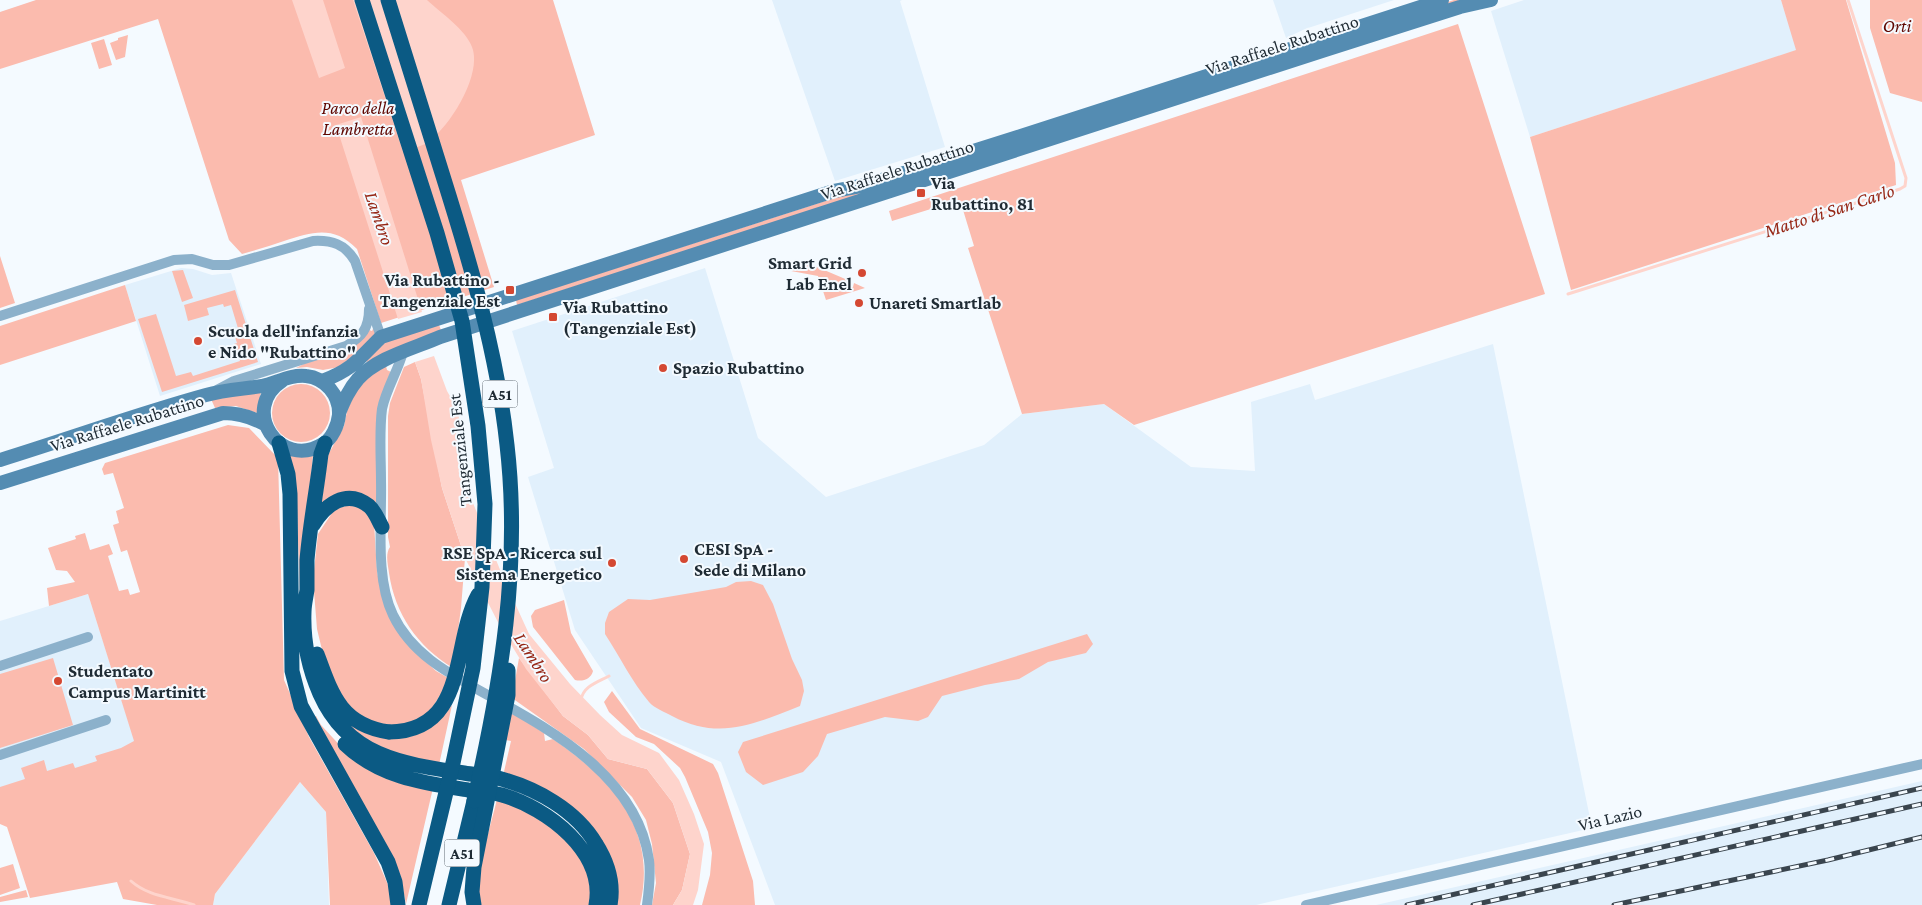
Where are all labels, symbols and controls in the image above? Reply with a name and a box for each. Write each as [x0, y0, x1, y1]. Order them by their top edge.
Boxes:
street label: Via Raffaele Rubattino [1203, 11, 1361, 79]
park label: Orti [1883, 16, 1911, 36]
park label: Parco della Lambretta [321, 98, 395, 139]
street label: Via Raffaele Rubattino [818, 136, 976, 204]
place label: Via Rubattino, 81 [930, 173, 1034, 214]
water label: Matto di San Carlo [1761, 180, 1897, 242]
marker: Via Rubattino, 81 [915, 187, 927, 199]
water label: Lambro [361, 189, 398, 248]
place label: Smart Grid Lab Enel [768, 253, 852, 294]
marker: Smart Grid Lab Enel [856, 267, 868, 279]
place label: Via Rubattino - Tangenziale Est [380, 270, 501, 311]
marker: Via Rubattino - Tangenziale Est [504, 284, 516, 296]
place label: Unareti Smartlab [869, 293, 1001, 313]
place label: Via Rubattino (Tangenziale Est) [562, 297, 697, 339]
marker: Unareti Smartlab [853, 297, 865, 309]
marker: Via Rubattino (Tangenziale Est) [547, 311, 559, 323]
place label: Scuola dell'infanzia e Nido "Rubattino" [208, 321, 359, 362]
marker: Scuola dell'infanzia e Nido "Rubattino" [192, 335, 204, 347]
place label: Spazio Rubattino [673, 358, 804, 378]
marker: Spazio Rubattino [657, 362, 669, 374]
road number: A51 [482, 380, 518, 408]
street label: Via Raffaele Rubattino [48, 390, 206, 456]
street label: Tangenziale Est [444, 392, 476, 507]
place label: CESI SpA - Sede di Milano [694, 539, 806, 580]
place label: RSE SpA - Ricerca sul Sistema Energetico [443, 543, 602, 584]
marker: CESI SpA - Sede di Milano [678, 553, 690, 565]
marker: RSE SpA - Ricerca sul Sistema Energetico [606, 557, 618, 569]
water label: Lambro [510, 628, 557, 686]
place label: Studentato Campus Martinitt [68, 661, 206, 702]
marker: Studentato Campus Martinitt [52, 675, 64, 687]
street label: Via Lazio [1576, 801, 1644, 835]
road number: A51 [444, 840, 480, 866]

